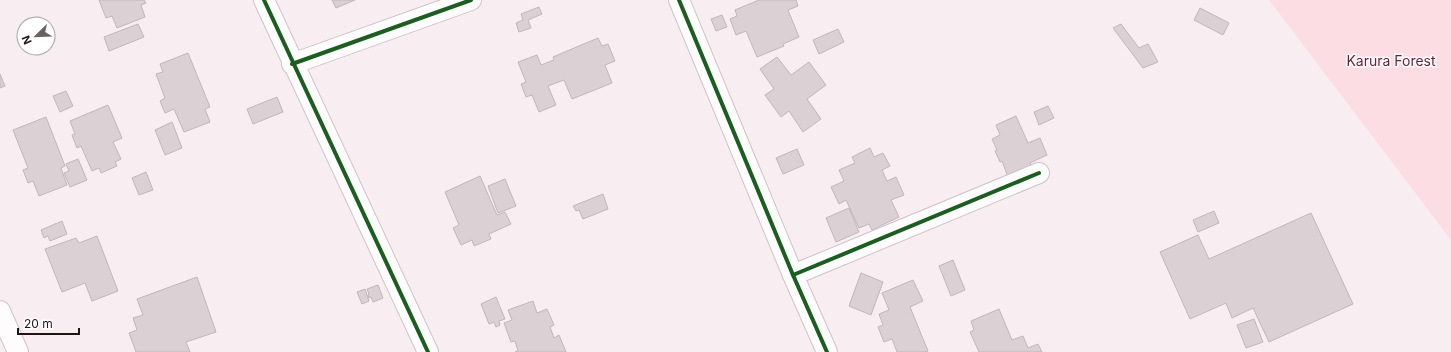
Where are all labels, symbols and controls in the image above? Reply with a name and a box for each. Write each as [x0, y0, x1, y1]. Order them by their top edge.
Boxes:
north arrow [16, 16, 56, 56]
text: N [19, 33, 35, 47]
park label: Karura Forest [1346, 52, 1436, 69]
scale bar [18, 310, 79, 336]
text: 20 m [24, 316, 53, 331]

